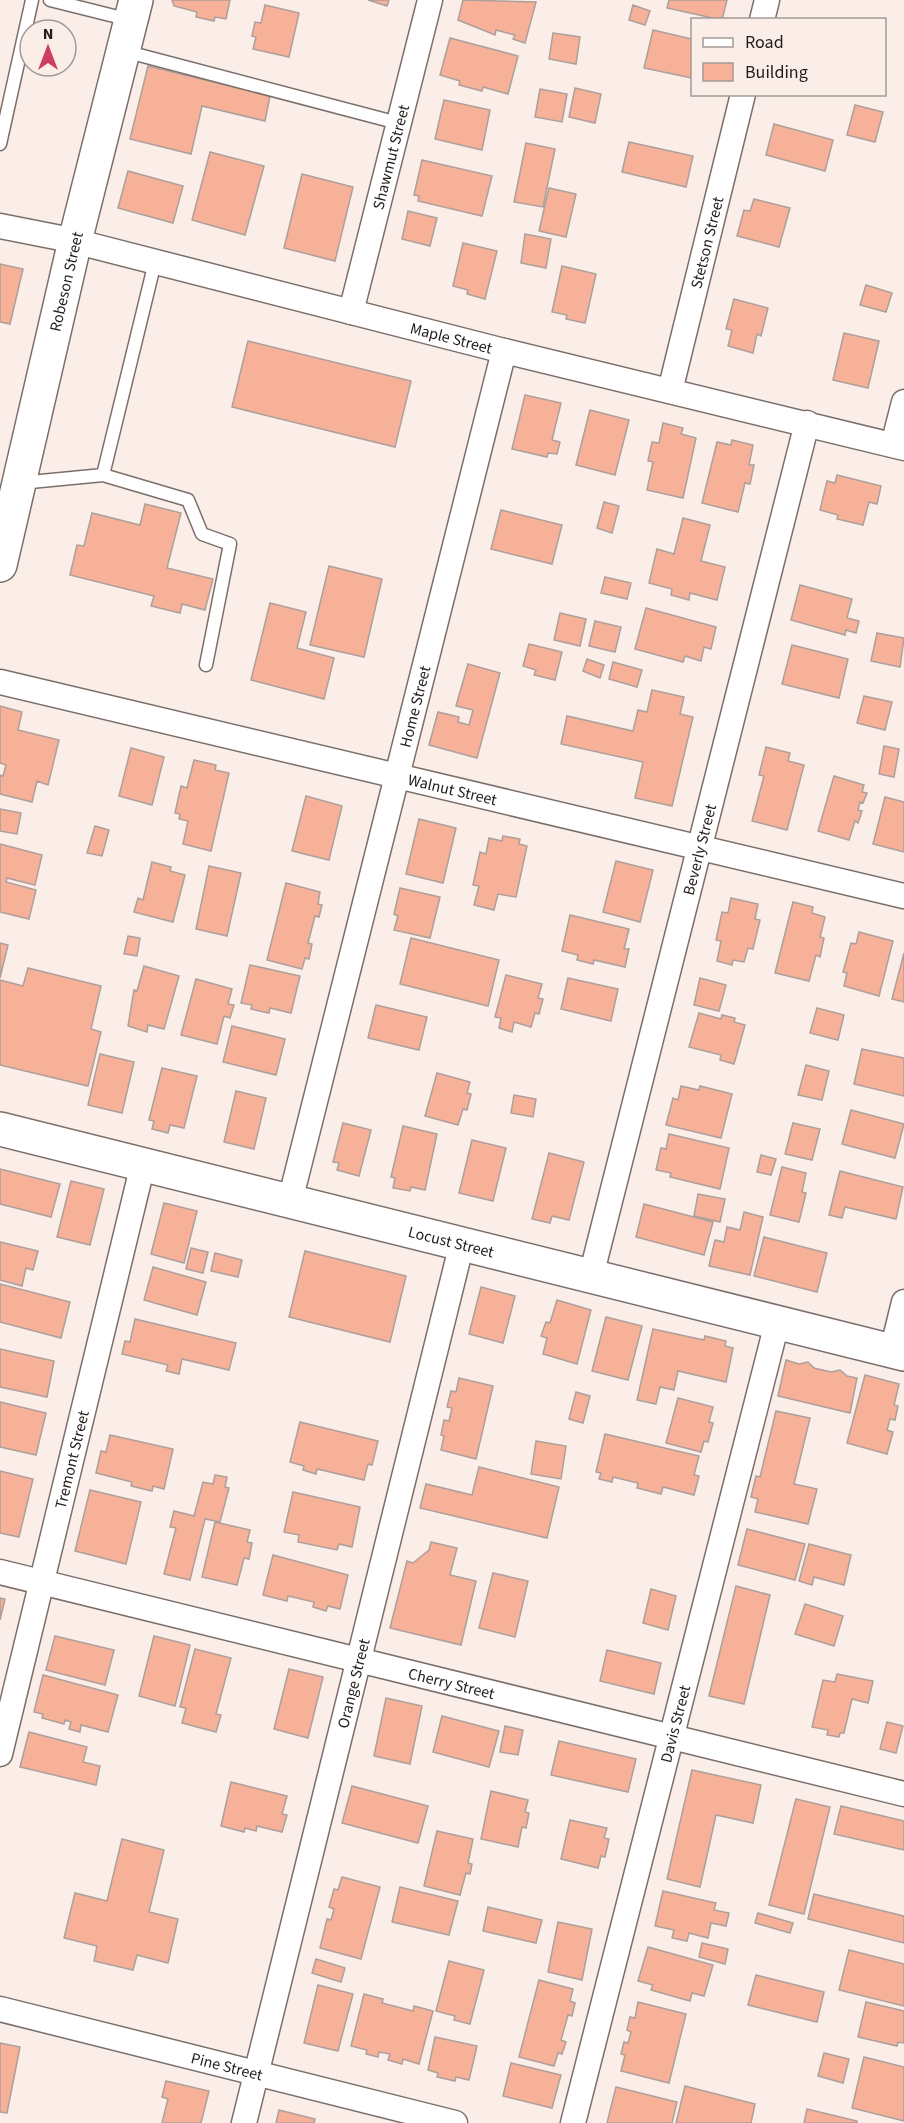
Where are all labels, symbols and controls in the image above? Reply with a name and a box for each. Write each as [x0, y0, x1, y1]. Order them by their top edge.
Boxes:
north arrow [18, 18, 78, 78]
legend [691, 18, 886, 96]
text: N [43, 23, 53, 45]
text: Road [745, 30, 784, 55]
text: Building [745, 60, 808, 85]
street label: Shawmut Street [367, 102, 415, 212]
street label: Stetson Street [686, 194, 730, 291]
street label: Robeson Street [44, 229, 89, 334]
street label: Maple Street [408, 317, 495, 360]
street label: Home Street [395, 663, 437, 750]
street label: Walnut Street [406, 769, 500, 811]
street label: Beverly Street [678, 801, 722, 898]
street label: Locust Street [406, 1221, 497, 1264]
street label: Tremont Street [50, 1408, 95, 1511]
street label: Orange Street [332, 1636, 376, 1731]
street label: Cherry Street [406, 1663, 497, 1705]
street label: Davis Street [655, 1682, 696, 1765]
street label: Pine Street [189, 2047, 265, 2087]

